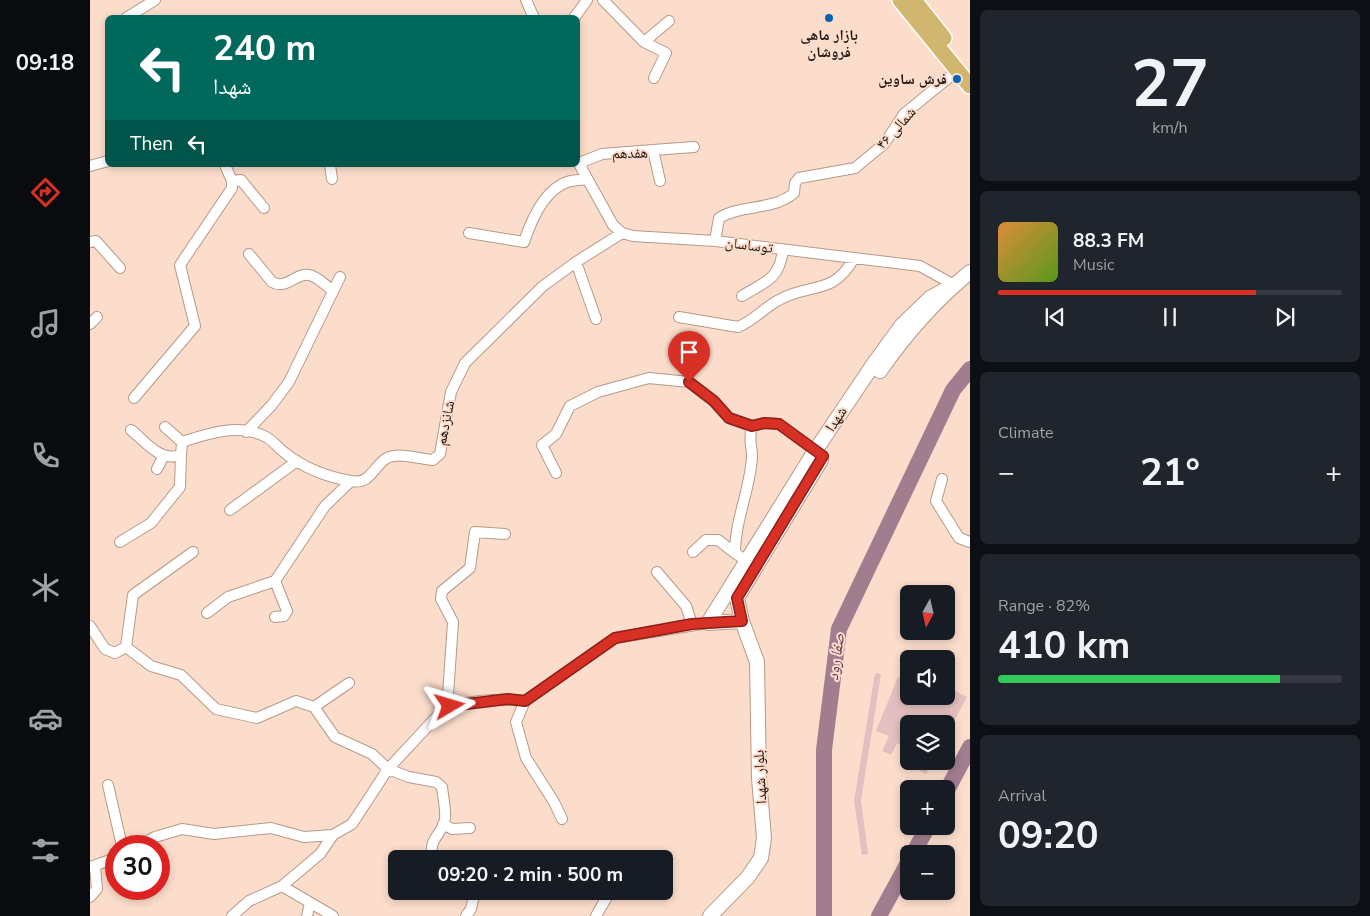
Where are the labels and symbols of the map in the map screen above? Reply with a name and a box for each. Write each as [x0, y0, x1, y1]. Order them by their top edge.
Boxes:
marker: بازار ماهی فروشان [823, 12, 835, 24]
place label: بازار ماهی فروشان [800, 25, 858, 62]
place label: فرش ساوین [878, 69, 947, 89]
marker: فرش ساوین [951, 73, 963, 85]
street label: شمالی ۴۶ [872, 102, 920, 154]
street label: هفدهم [612, 143, 648, 163]
street label: توساسان [724, 232, 775, 258]
pin [668, 331, 710, 382]
street label: شانزدهم [431, 399, 459, 447]
street label: شهدا [820, 402, 852, 435]
north arrow [900, 585, 955, 640]
water label: صفا رود [822, 632, 850, 682]
position arrow [423, 679, 475, 731]
street label: بلوار شهدا [749, 749, 771, 805]
speed limit sign: 30 [105, 835, 170, 900]

